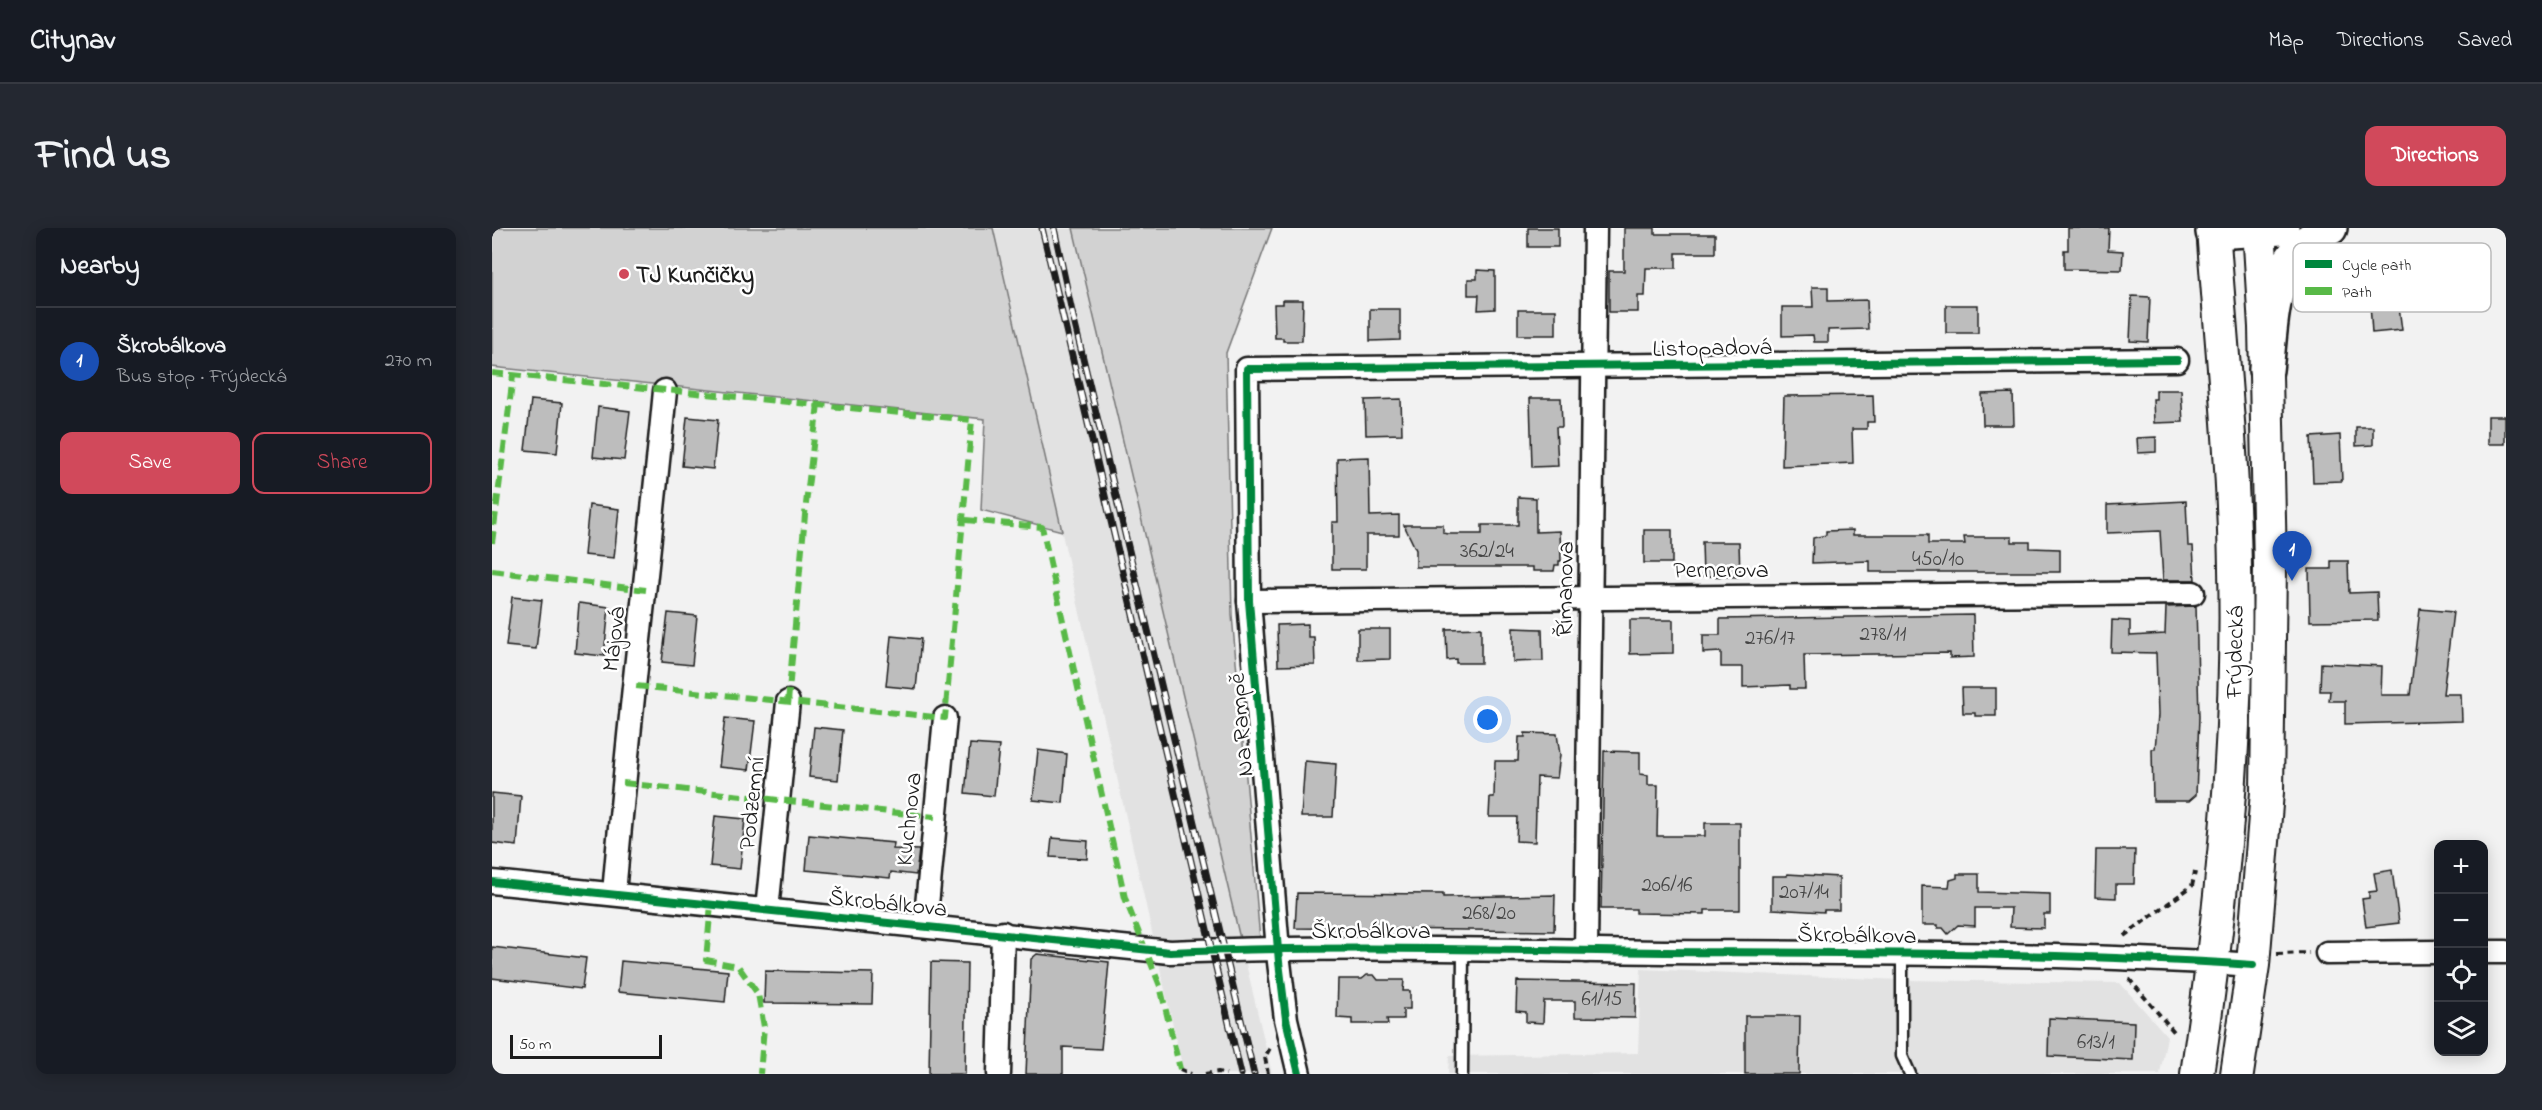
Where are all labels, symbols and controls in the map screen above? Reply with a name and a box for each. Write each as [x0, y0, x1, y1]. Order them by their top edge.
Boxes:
text: Citynav [30, 21, 115, 62]
text: Map [2268, 26, 2304, 56]
text: Directions [2337, 26, 2424, 56]
text: Saved [2457, 26, 2512, 56]
text: Find us [36, 126, 171, 187]
button: Directions [2365, 126, 2506, 186]
legend [2293, 243, 2491, 312]
text: Nearby [60, 248, 139, 286]
text: Cycle path [2342, 254, 2411, 278]
place label: TJ Kunčičky [636, 259, 754, 295]
marker: TJ Kunčičky [617, 267, 631, 281]
text: Path [2342, 281, 2372, 305]
text: Škrobálkova [117, 331, 226, 363]
street label: Listopadová [1652, 331, 1772, 368]
text: 1 [76, 347, 83, 376]
text: 270 m [385, 347, 432, 376]
text: Bus stop · Frýdecká [117, 363, 287, 392]
button: Save [60, 432, 240, 494]
button: Share [252, 432, 432, 494]
pin: 1 [2272, 532, 2312, 581]
house number: 362/24 [1460, 537, 1514, 567]
street label: Římanova [1548, 541, 1585, 637]
house number: 450/10 [1912, 545, 1964, 575]
street label: Pernerova [1673, 554, 1769, 589]
street label: Májová [595, 605, 636, 674]
street label: Frýdecká [2218, 605, 2256, 700]
house number: 278/11 [1860, 620, 1907, 650]
house number: 276/17 [1745, 624, 1795, 654]
street label: Na Rampě [1221, 671, 1264, 778]
your location [1473, 705, 1502, 734]
street label: Podzemní [731, 755, 776, 852]
street label: Kuchnova [888, 771, 933, 868]
map controls [2434, 840, 2488, 1056]
button: + [2434, 840, 2488, 894]
house number: 206/16 [1641, 871, 1693, 901]
house number: 207/14 [1779, 878, 1829, 908]
street label: Škrobálkova [827, 881, 949, 928]
button: − [2434, 894, 2488, 948]
house number: 268/20 [1462, 899, 1516, 929]
street label: Škrobálkova [1311, 915, 1431, 950]
street label: Škrobálkova [1797, 918, 1917, 955]
button: locate [2434, 948, 2488, 1002]
house number: 61/15 [1581, 985, 1623, 1015]
button: layers [2434, 1002, 2488, 1056]
house number: 613/1 [2077, 1028, 2115, 1058]
scale bar [510, 1032, 662, 1060]
text: 50 m [519, 1033, 551, 1057]

